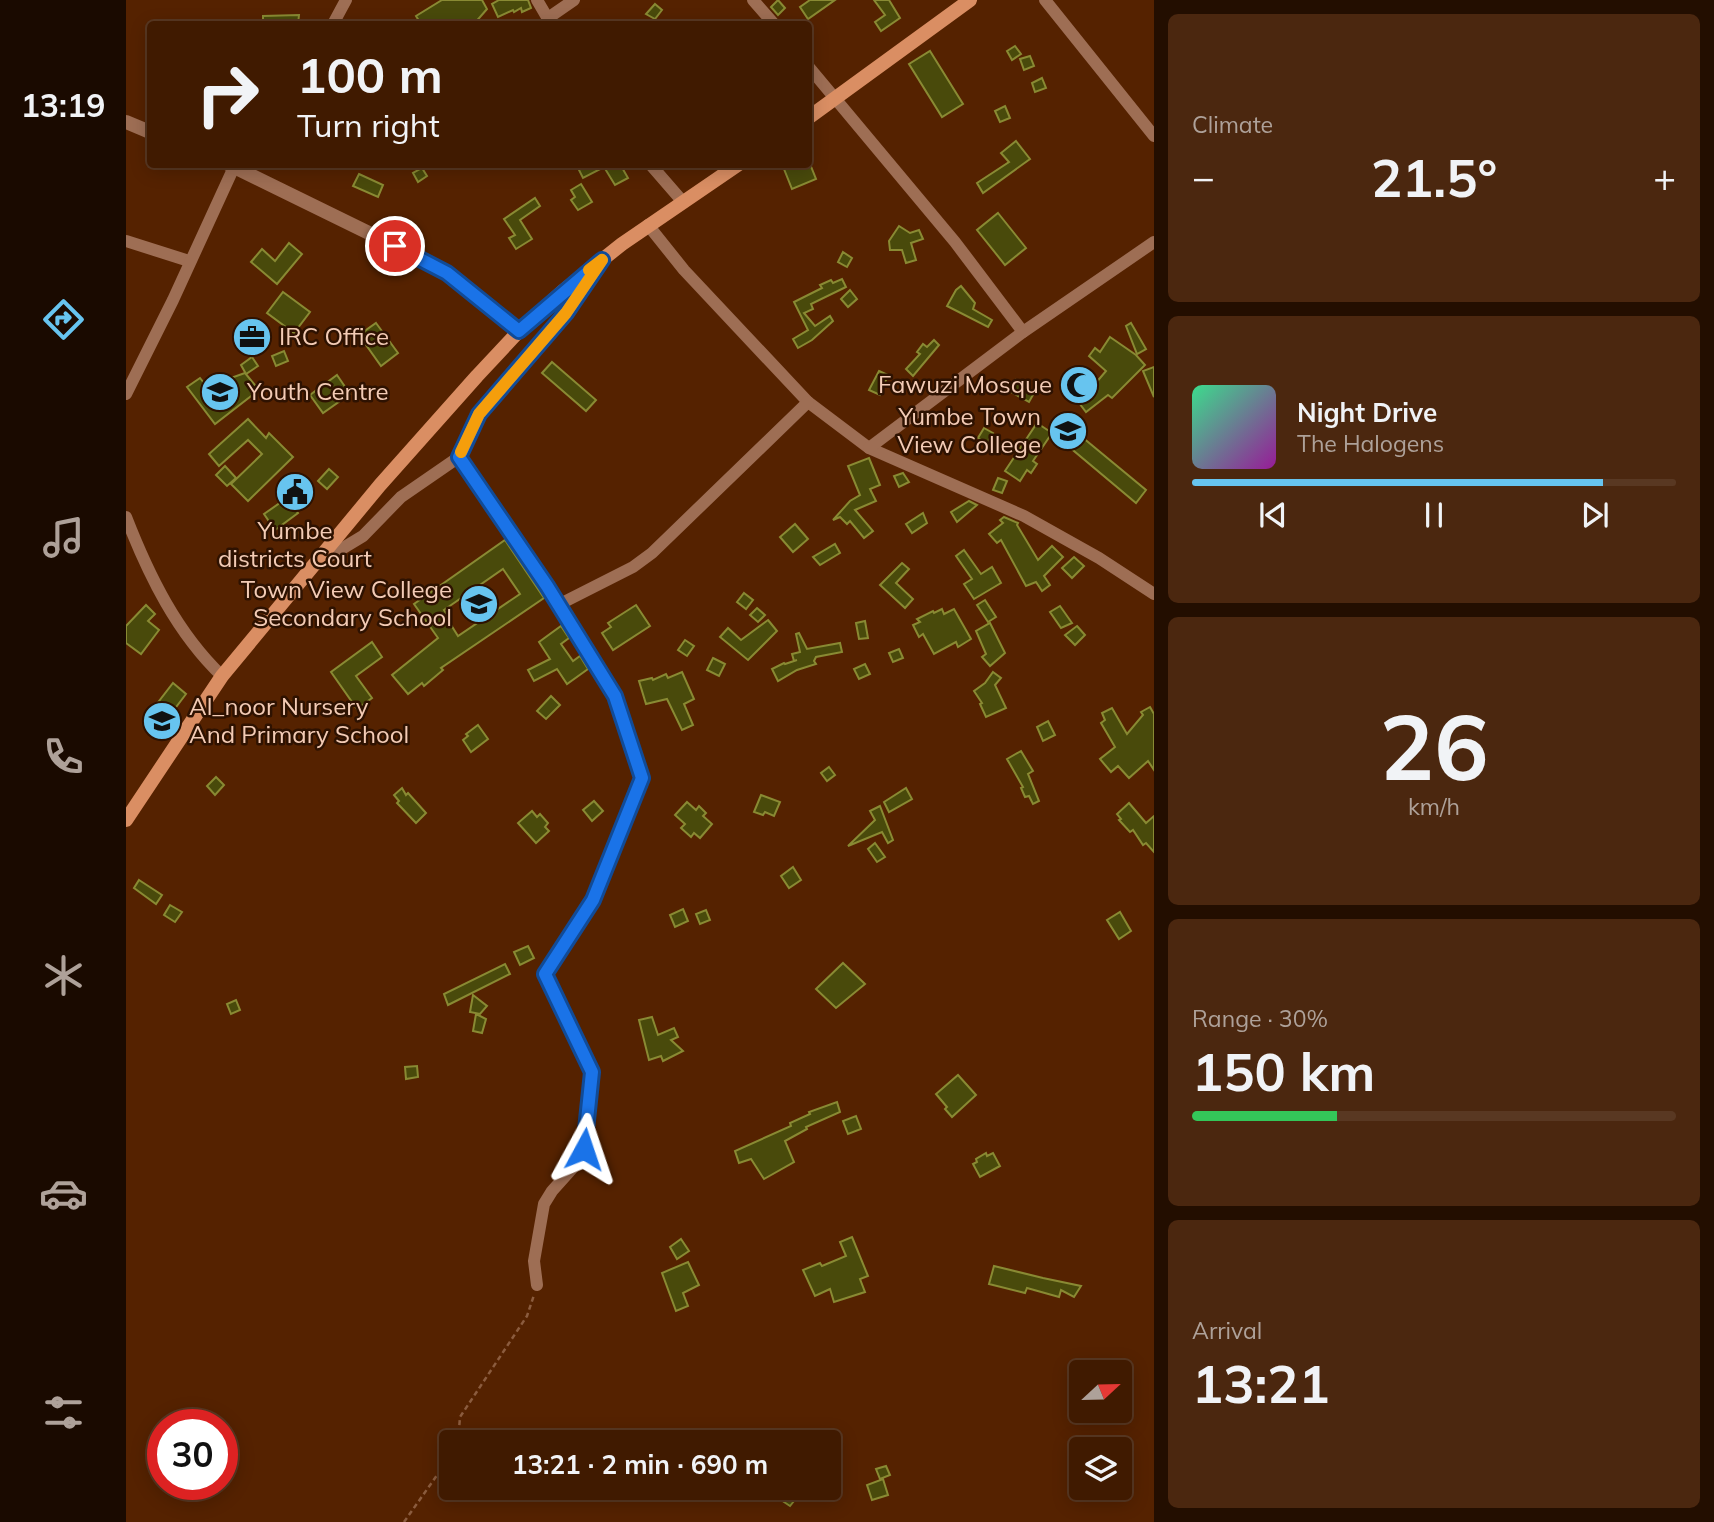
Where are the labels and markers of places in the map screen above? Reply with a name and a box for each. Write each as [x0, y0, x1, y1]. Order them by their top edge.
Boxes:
pin [365, 216, 425, 276]
office icon: IRC Office [231, 316, 273, 358]
place label: IRC Office [279, 321, 389, 351]
mosque icon: Fawuzi Mosque [1058, 364, 1100, 406]
place label: Fawuzi Mosque [878, 369, 1052, 399]
school or university icon: Youth Centre [199, 371, 241, 413]
place label: Youth Centre [246, 376, 389, 406]
place label: Yumbe Town View College [897, 401, 1041, 459]
school or university icon: Yumbe Town View College [1047, 410, 1089, 452]
public building icon: Yumbe districts Court [274, 471, 316, 513]
place label: Yumbe districts Court [218, 515, 372, 573]
place label: Town View College Secondary School [241, 574, 452, 632]
school or university icon: Town View College Secondary School [458, 583, 500, 625]
place label: Al_noor Nursery And Primary School [189, 691, 409, 749]
school or university icon: Al_noor Nursery And Primary School [141, 700, 183, 742]

